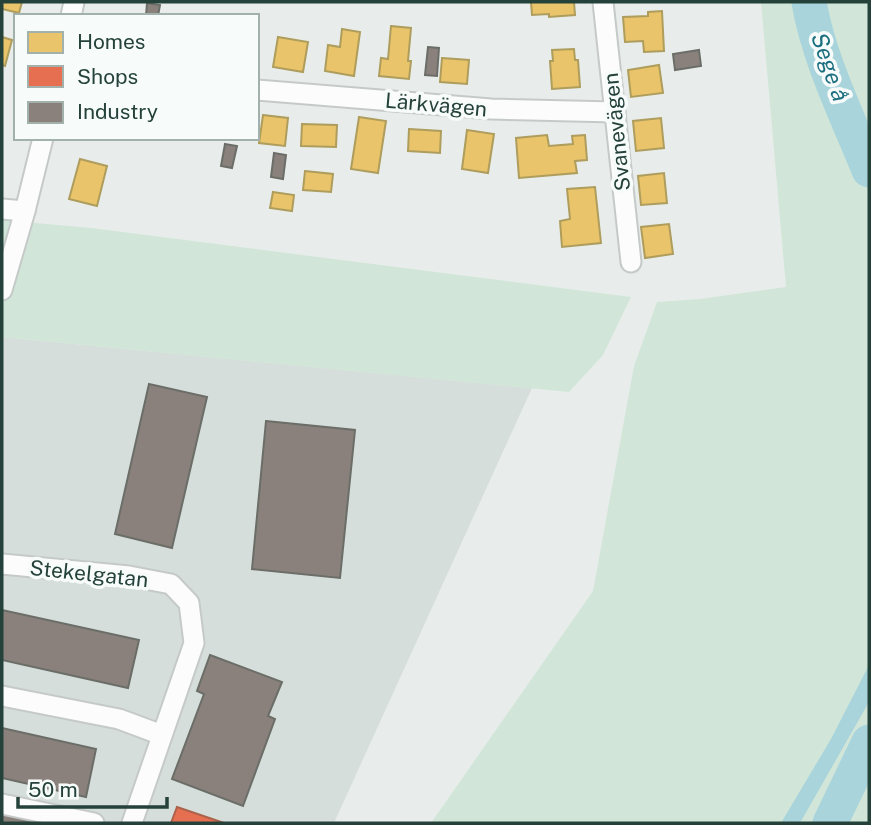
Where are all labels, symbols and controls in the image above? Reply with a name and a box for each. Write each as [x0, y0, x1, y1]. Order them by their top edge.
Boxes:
legend [14, 14, 259, 140]
text: Homes [77, 29, 145, 54]
water label: Sege å [806, 29, 855, 105]
text: Shops [77, 64, 138, 89]
street label: Svanevägen [598, 72, 635, 192]
street label: Lärkvägen [384, 88, 488, 121]
text: Industry [77, 99, 158, 124]
street label: Stekelgatan [29, 555, 150, 592]
scale bar [18, 766, 166, 810]
text: 50 m [28, 777, 78, 802]

